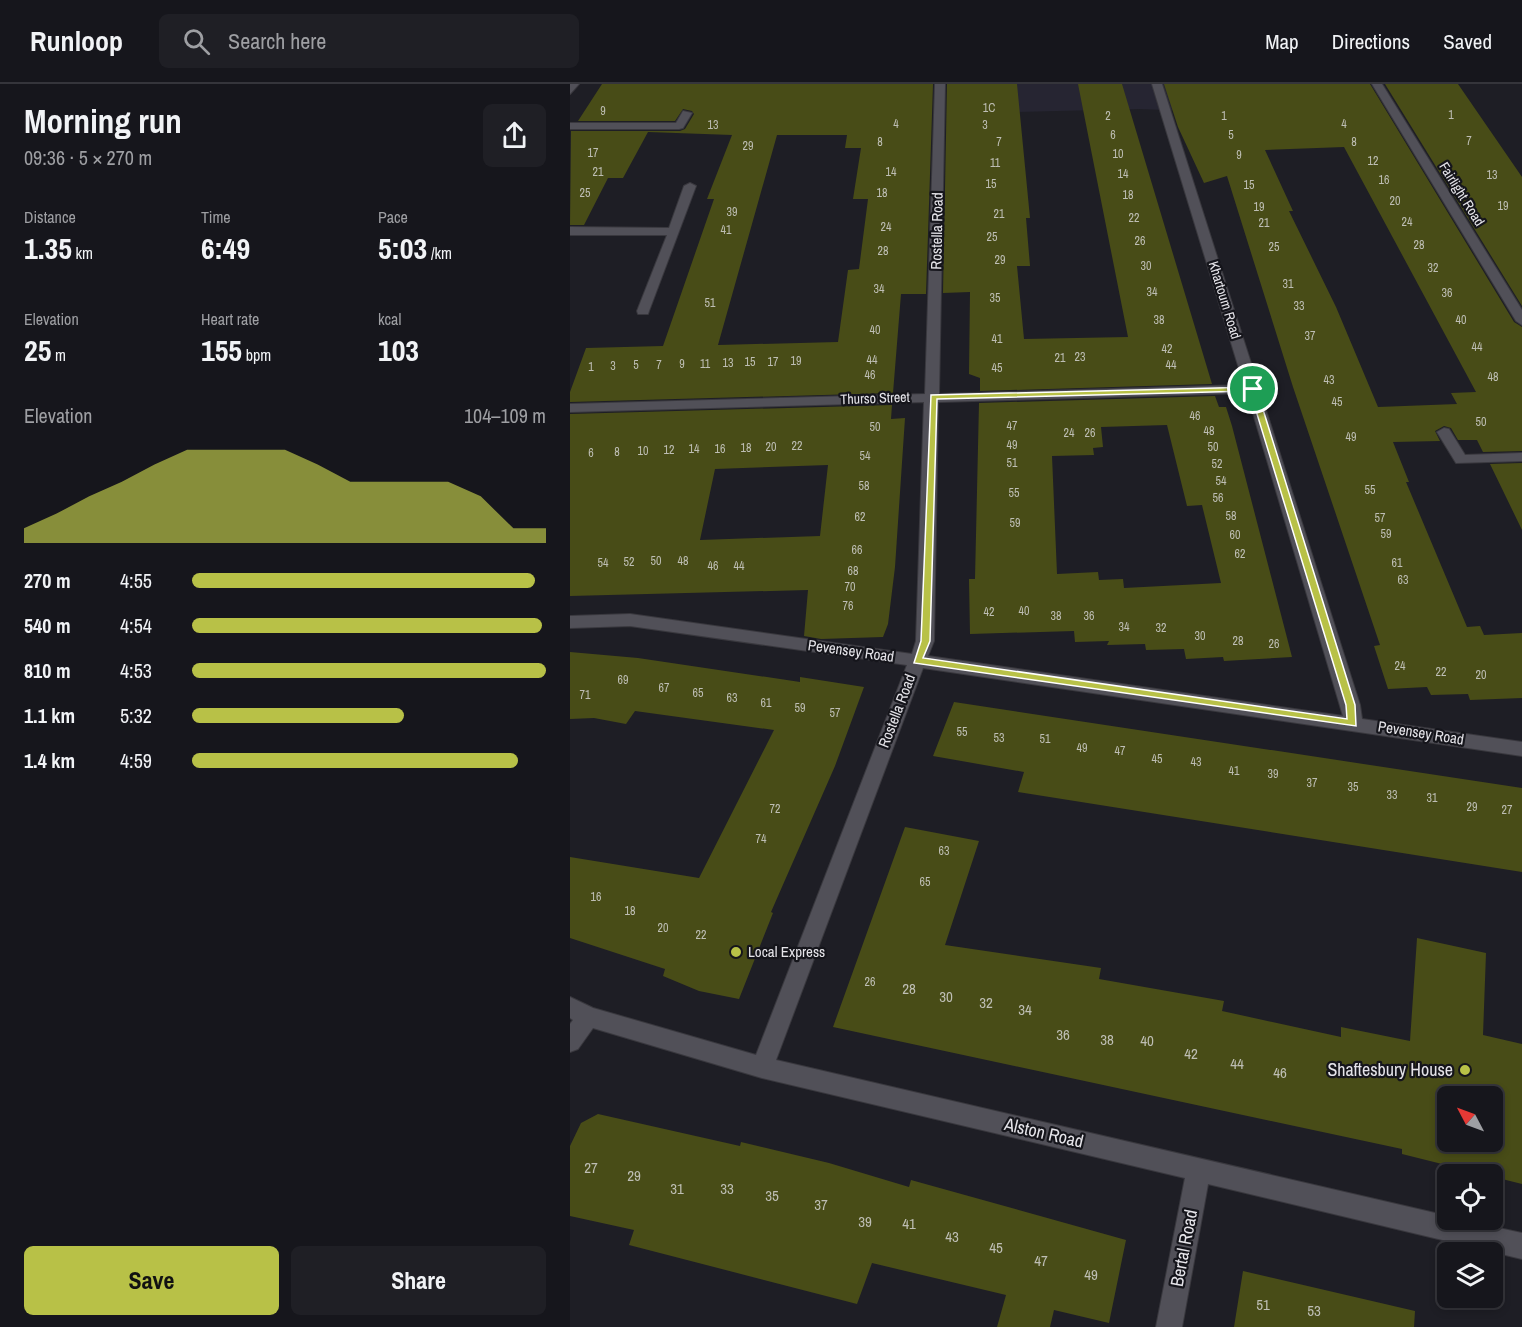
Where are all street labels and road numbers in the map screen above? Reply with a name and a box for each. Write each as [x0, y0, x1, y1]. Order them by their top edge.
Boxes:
street label: Fairlight Road [1435, 159, 1489, 229]
street label: Rostella Road [925, 192, 948, 270]
street label: Khartoum Road [1205, 259, 1245, 341]
street label: Thurso Street [840, 388, 910, 408]
street label: Pevensey Road [807, 634, 896, 667]
street label: Rostella Road [873, 671, 920, 751]
street label: Pevensey Road [1377, 715, 1466, 750]
street label: Alston Road [1001, 1111, 1086, 1154]
street label: Bertal Road [1164, 1207, 1203, 1289]

